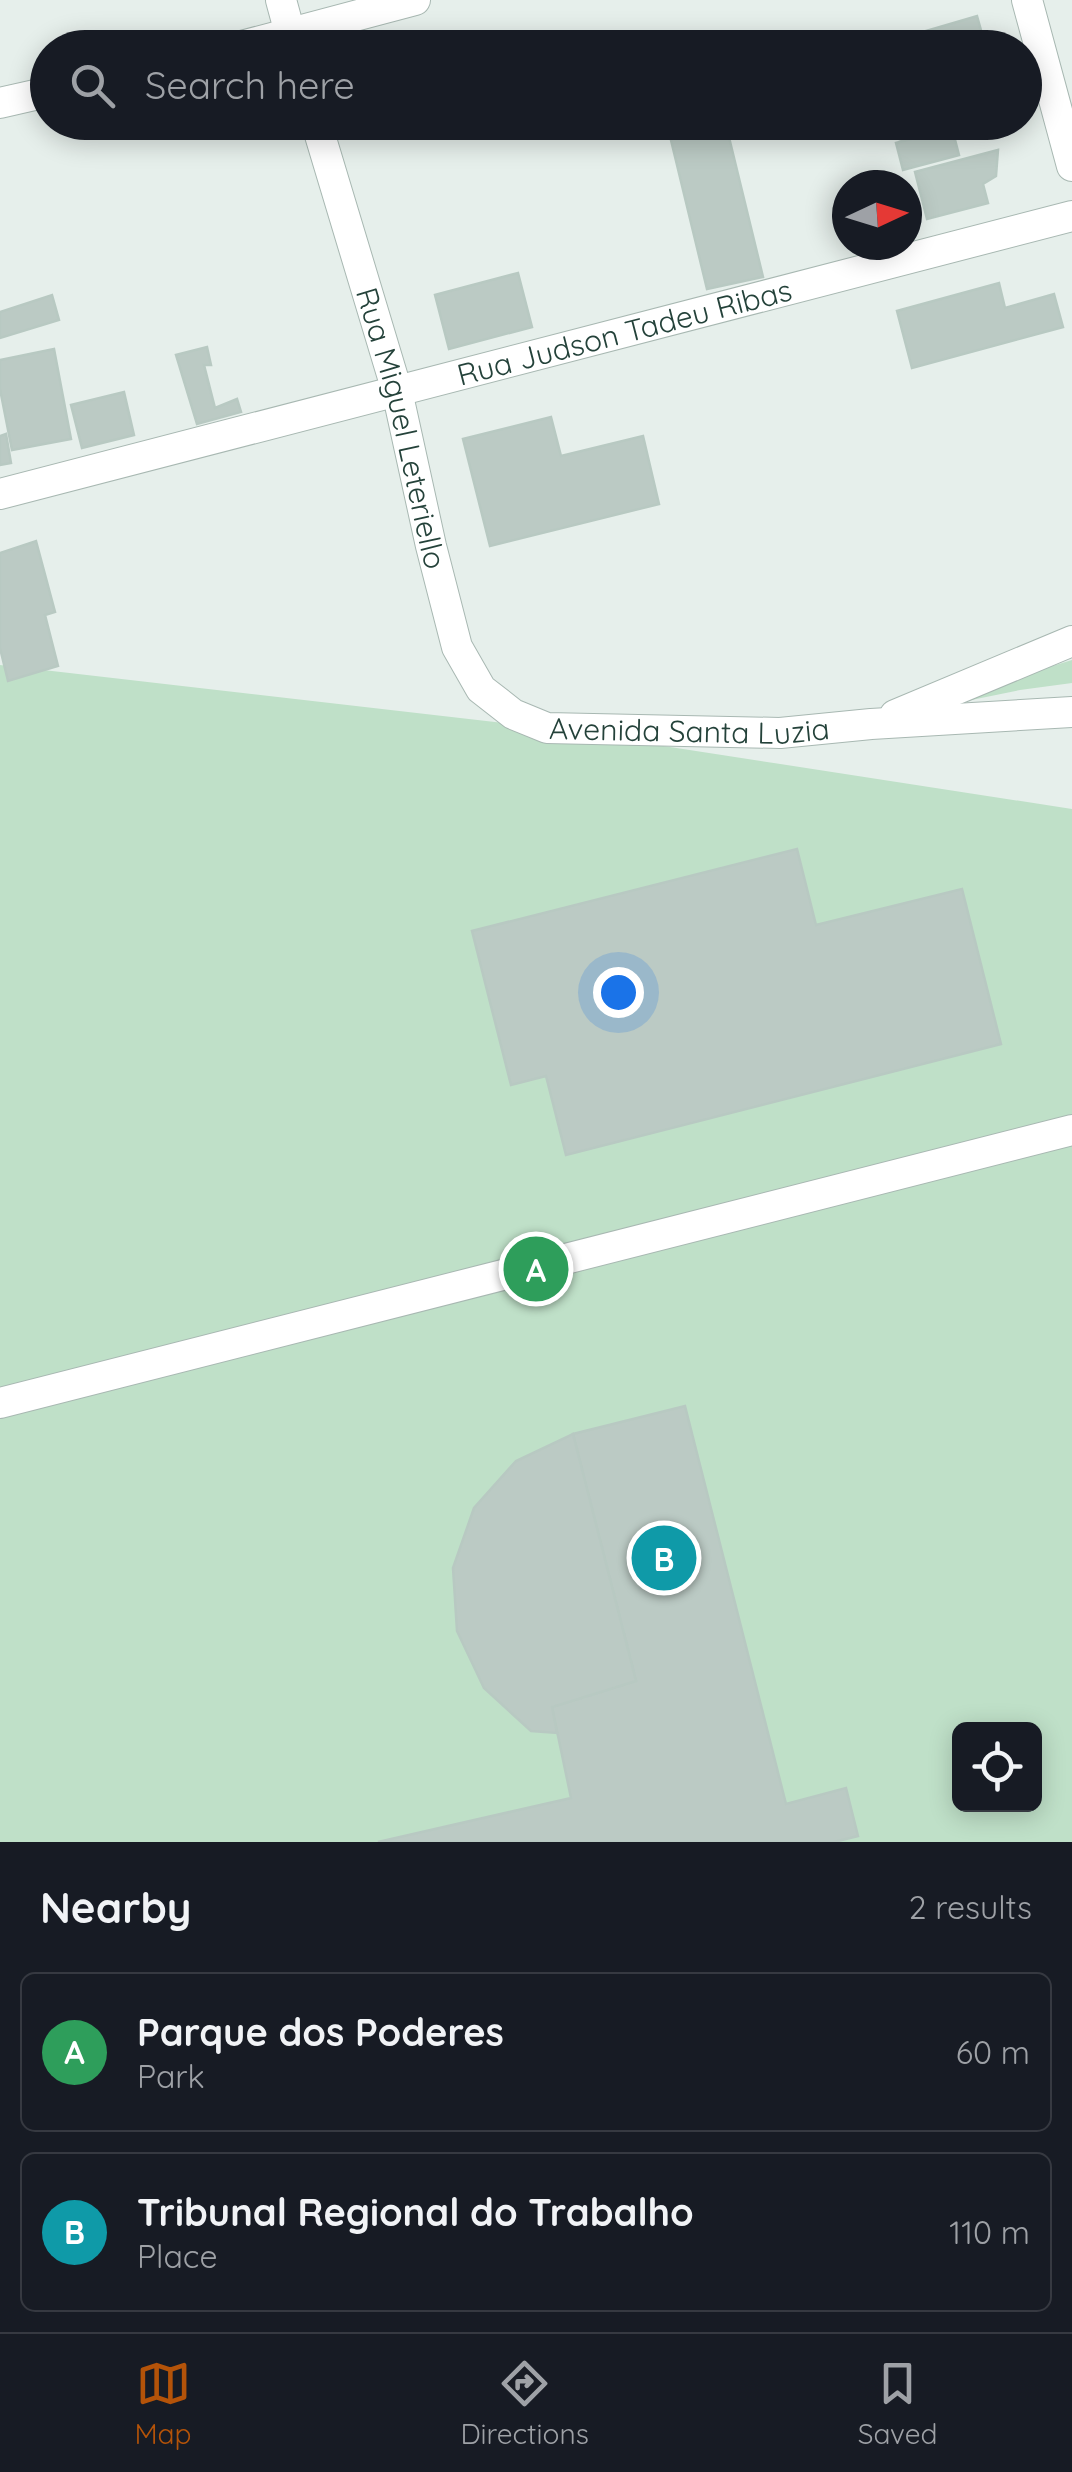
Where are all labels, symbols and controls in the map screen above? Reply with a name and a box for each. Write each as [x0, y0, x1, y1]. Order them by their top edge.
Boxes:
search box [30, 30, 1042, 140]
icon: search [65, 58, 120, 113]
text: Search here [145, 61, 355, 109]
north arrow [832, 170, 922, 260]
street label: Rua Judson Tadeu Ribas [453, 270, 796, 394]
street label: Rua Miguel Leteriello [348, 283, 455, 573]
street label: Avenida Santa Luzia [549, 709, 831, 753]
your location [593, 967, 644, 1018]
pin: A [504, 1232, 568, 1306]
pin: B [632, 1520, 696, 1596]
map controls [952, 1722, 1042, 1812]
button: locate [952, 1722, 1042, 1812]
text: Nearby [40, 1881, 191, 1934]
text: 2 results [909, 1887, 1032, 1927]
text: Parque dos Poderes [137, 2008, 504, 2056]
text: A [64, 2032, 85, 2072]
text: 60 m [956, 2032, 1030, 2072]
text: Park [137, 2056, 205, 2096]
text: Tribunal Regional do Trabalho [137, 2188, 694, 2236]
text: B [64, 2212, 85, 2252]
text: 110 m [949, 2212, 1030, 2252]
text: Place [137, 2236, 217, 2276]
tab: Map [134, 2356, 192, 2451]
tab: Directions [460, 2356, 589, 2451]
tab: Saved [858, 2356, 938, 2451]

